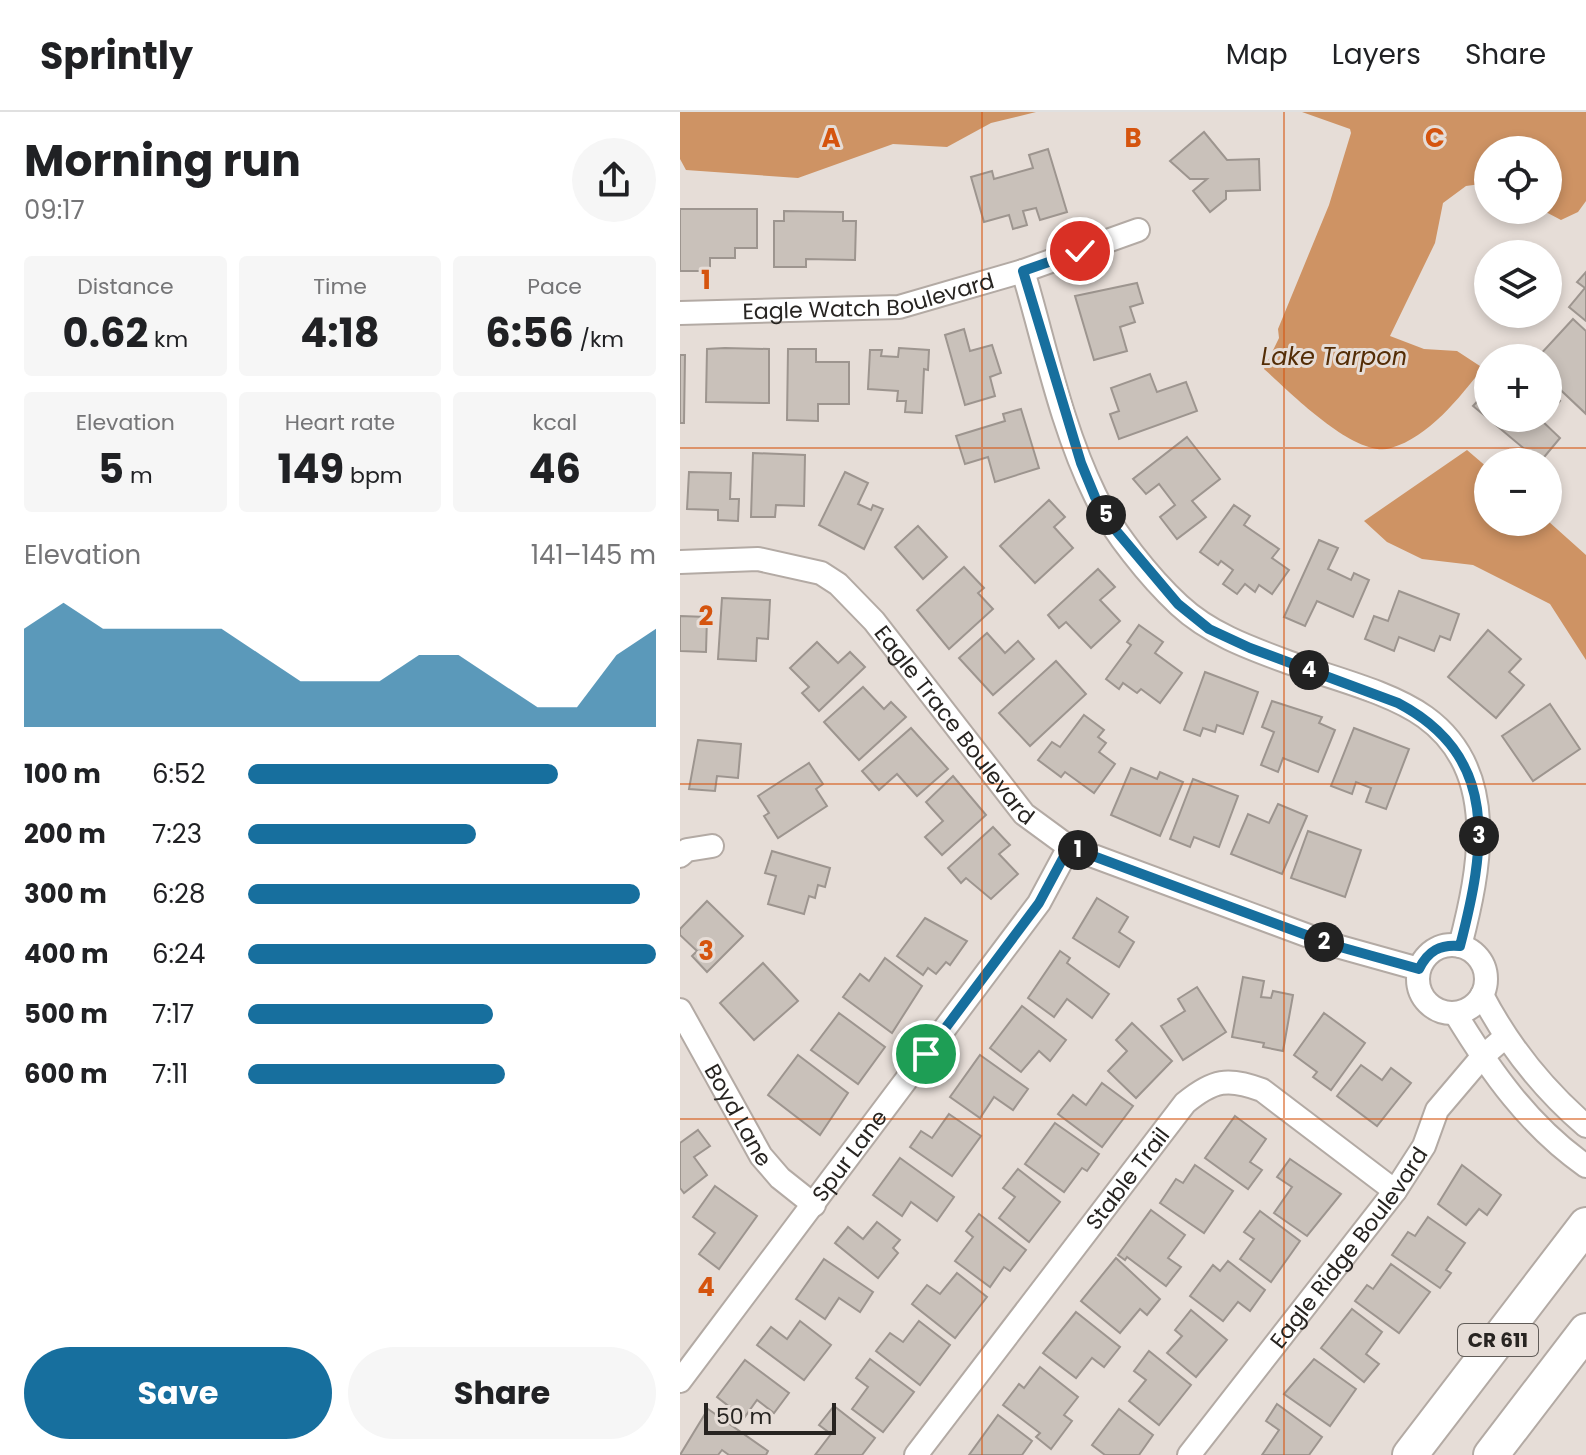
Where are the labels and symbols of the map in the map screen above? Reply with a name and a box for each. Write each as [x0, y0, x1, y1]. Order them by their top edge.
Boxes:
text: A [821, 120, 841, 156]
text: B [1124, 120, 1142, 156]
text: C [1425, 120, 1445, 156]
pin [1046, 217, 1114, 285]
text: 1 [701, 262, 711, 298]
street label: Eagle Watch Boulevard [742, 265, 998, 327]
water label: Lake Tarpon [1261, 340, 1407, 373]
pin: 5 [1086, 495, 1126, 535]
text: 2 [699, 598, 714, 634]
street label: Eagle Trace Boulevard [867, 619, 1041, 832]
pin: 4 [1289, 650, 1329, 690]
pin: 3 [1459, 816, 1499, 856]
pin: 1 [1058, 830, 1098, 870]
pin: 2 [1304, 922, 1344, 962]
text: 3 [698, 933, 714, 969]
pin [892, 1020, 960, 1088]
street label: Boyd Lane [697, 1058, 779, 1173]
street label: Spur Lane [804, 1103, 894, 1208]
street label: Stable Trail [1078, 1121, 1176, 1236]
street label: Eagle Ridge Boulevard [1263, 1141, 1435, 1355]
text: 4 [697, 1269, 715, 1305]
road number: CR 611 [1458, 1324, 1538, 1356]
scale bar [704, 1399, 836, 1435]

